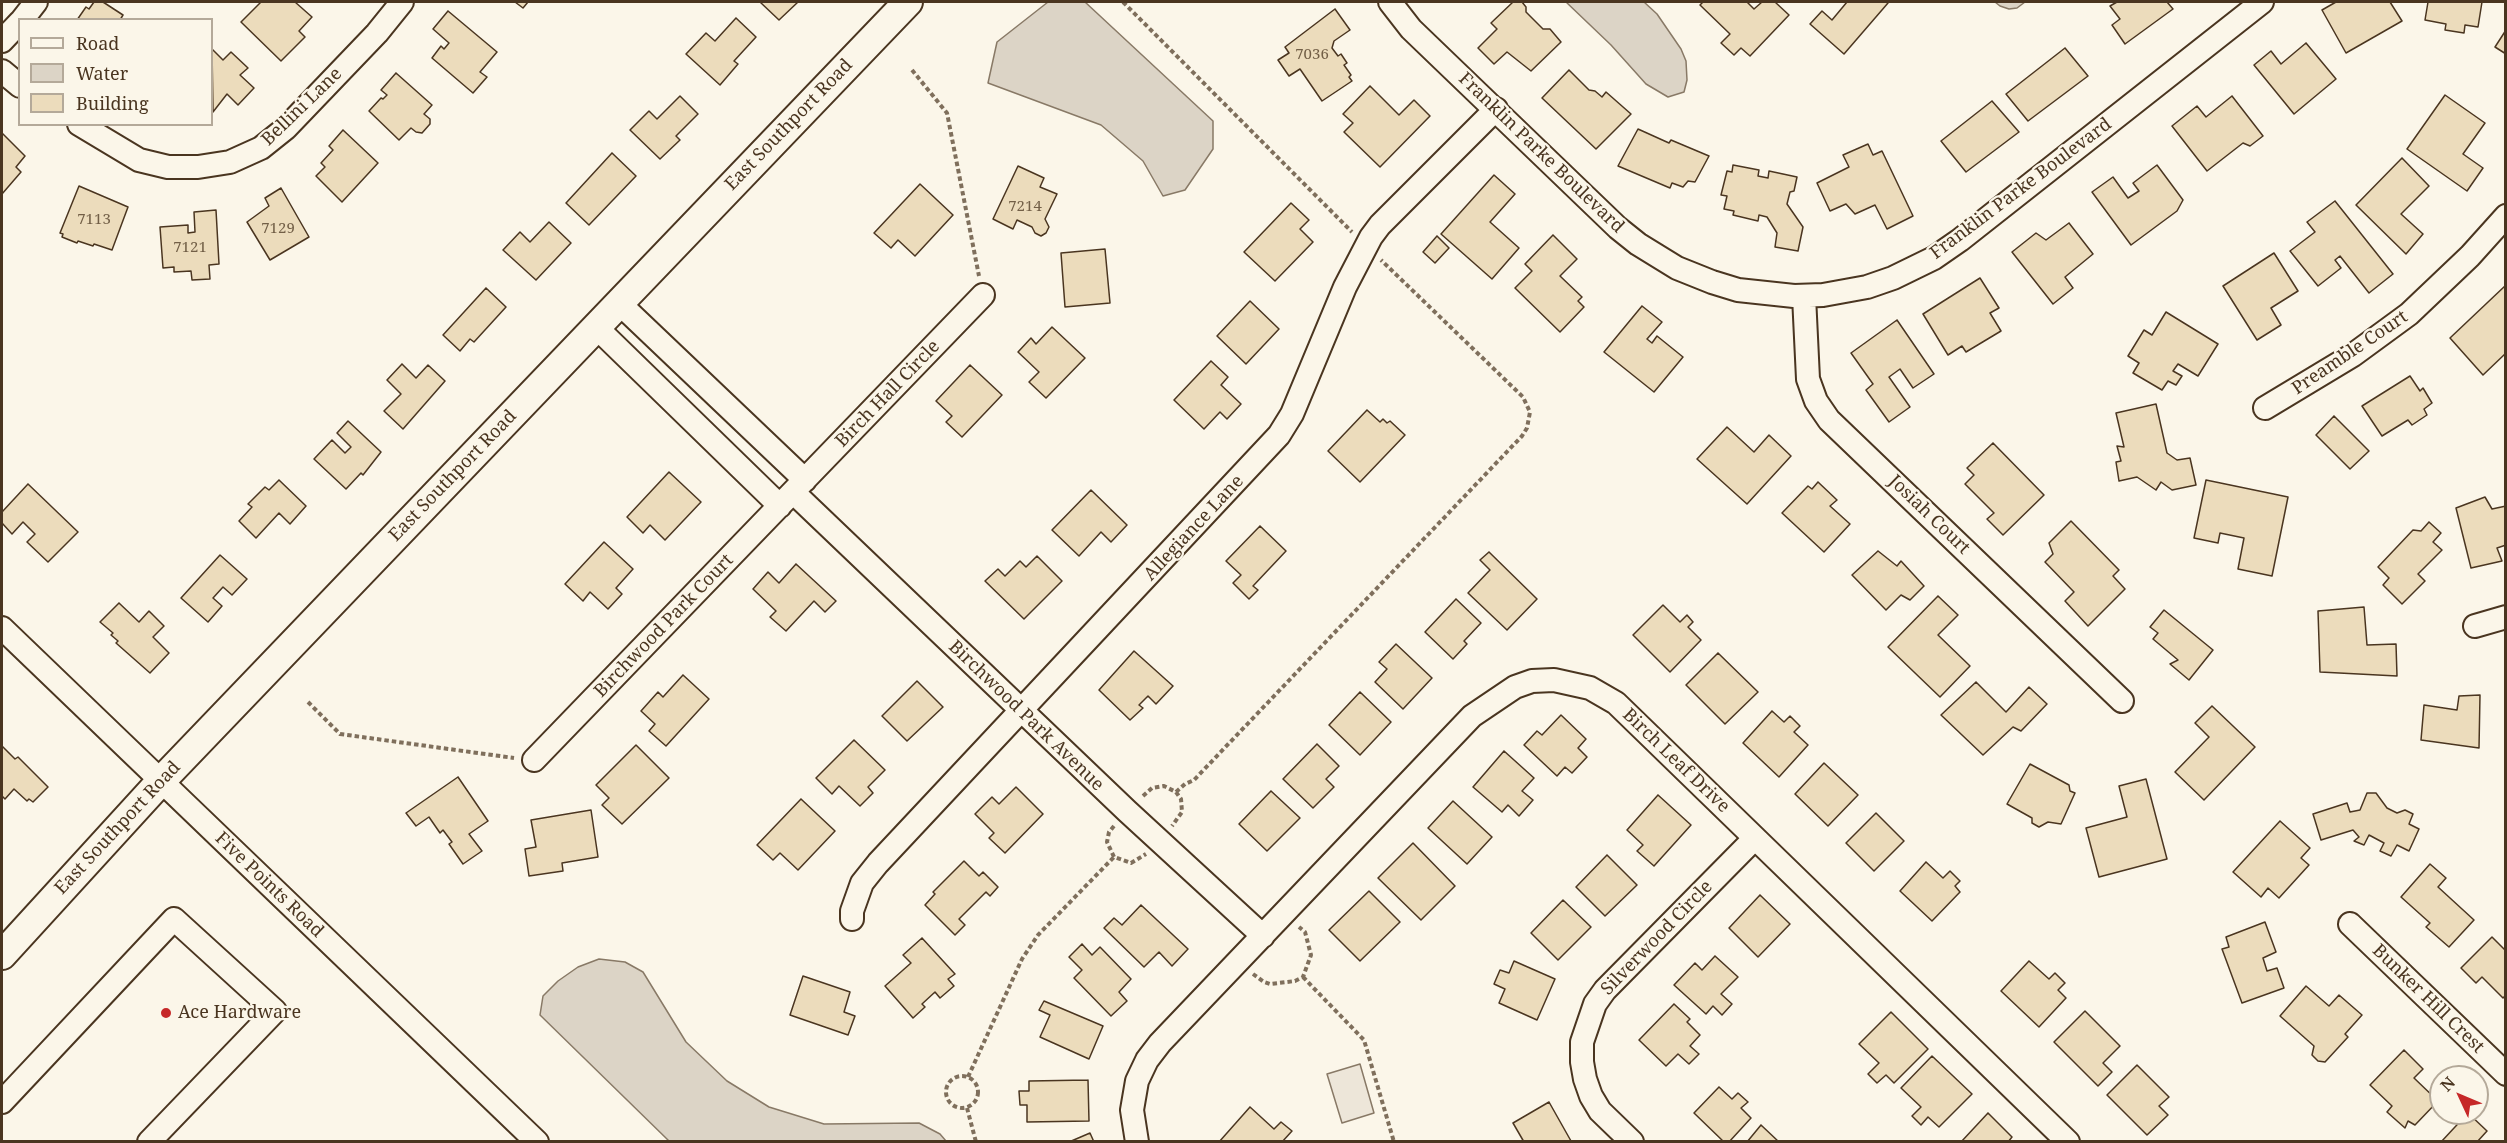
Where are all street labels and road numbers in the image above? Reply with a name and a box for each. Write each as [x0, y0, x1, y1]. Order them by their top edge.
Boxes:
street label: East Southport Road [721, 55, 857, 195]
street label: Bellini Lane [257, 63, 347, 151]
street label: Franklin Parke Boulevard [1454, 68, 1628, 238]
street label: Franklin Parke Boulevard [1926, 114, 2116, 264]
street label: Preamble Court [2288, 306, 2412, 400]
street label: Birch Hall Circle [831, 336, 945, 452]
street label: East Southport Road [385, 406, 521, 546]
street label: Allegiance Lane [1140, 471, 1248, 585]
street label: Josiah Court [1884, 471, 1974, 559]
street label: Birchwood Park Court [590, 550, 738, 702]
street label: Birchwood Park Avenue [944, 636, 1108, 796]
street label: Birch Leaf Drive [1618, 704, 1734, 818]
street label: East Southport Road [51, 757, 185, 899]
street label: Five Points Road [210, 828, 328, 942]
street label: Silverwood Circle [1597, 876, 1717, 1000]
street label: Bunker Hill Crest [2368, 940, 2488, 1058]

